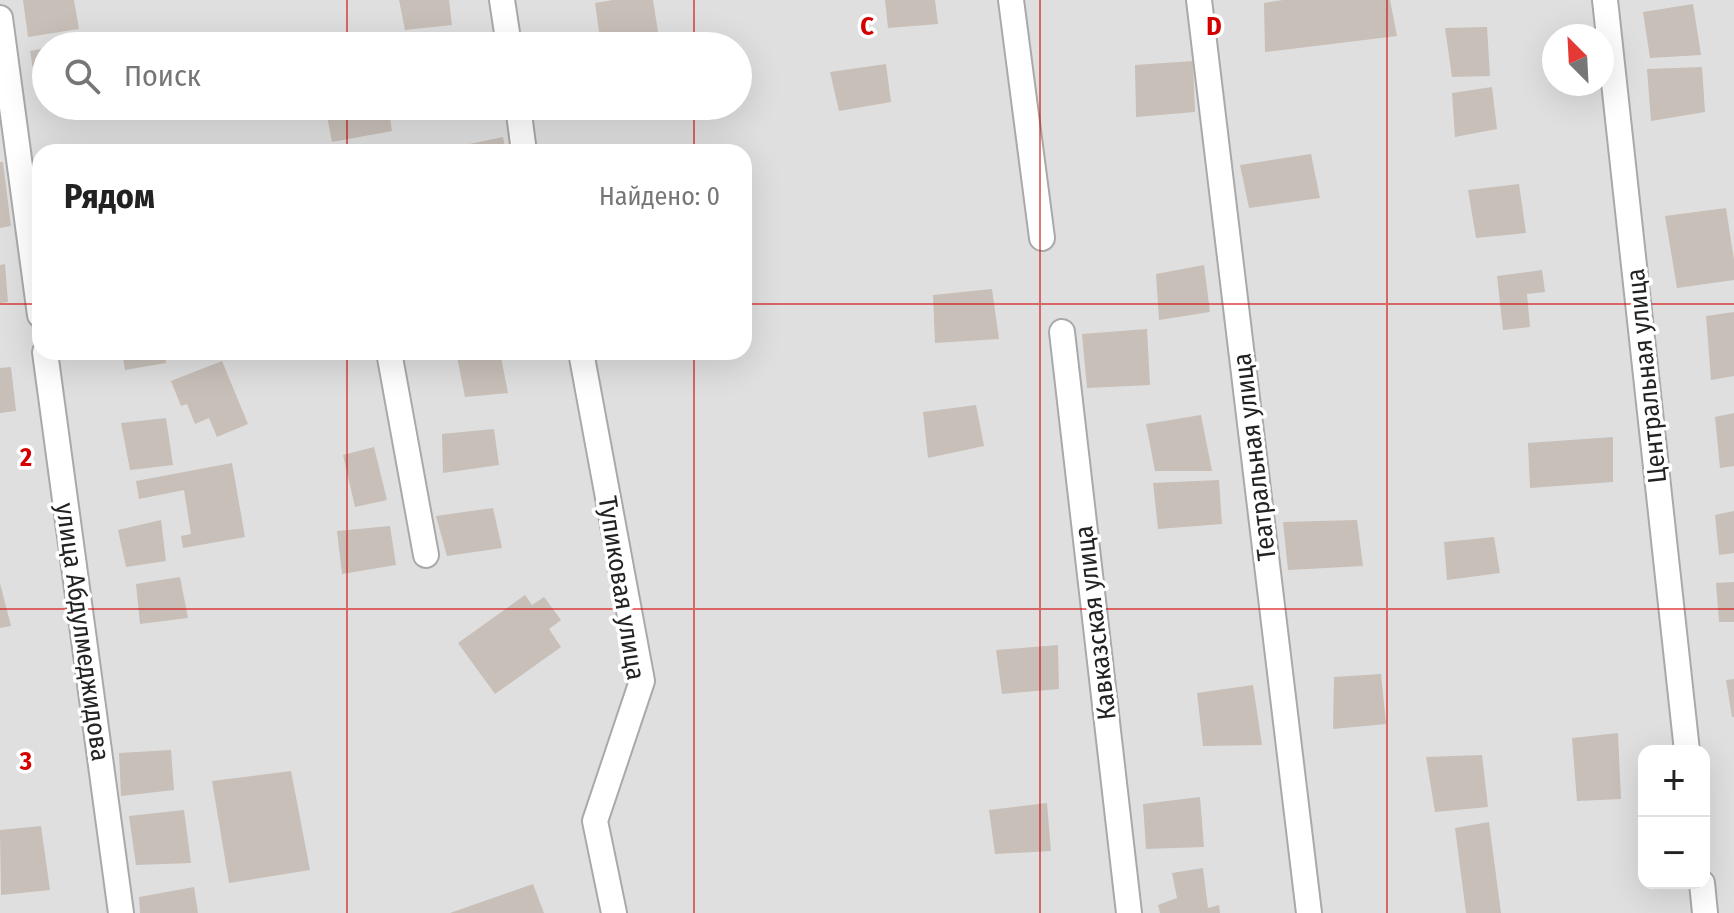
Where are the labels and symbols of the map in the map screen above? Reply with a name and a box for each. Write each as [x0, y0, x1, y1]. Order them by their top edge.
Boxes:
text: C [860, 11, 874, 42]
text: D [1206, 11, 1222, 42]
north arrow [1542, 24, 1614, 96]
street label: Центральная улица [1620, 267, 1673, 485]
street label: Театральная улица [1226, 352, 1283, 562]
text: 2 [19, 442, 32, 473]
street label: Тупиковая улица [592, 494, 651, 682]
street label: улица Абдулмеджидова [49, 501, 116, 763]
street label: Кавказская улица [1068, 524, 1123, 722]
text: 3 [19, 746, 32, 777]

